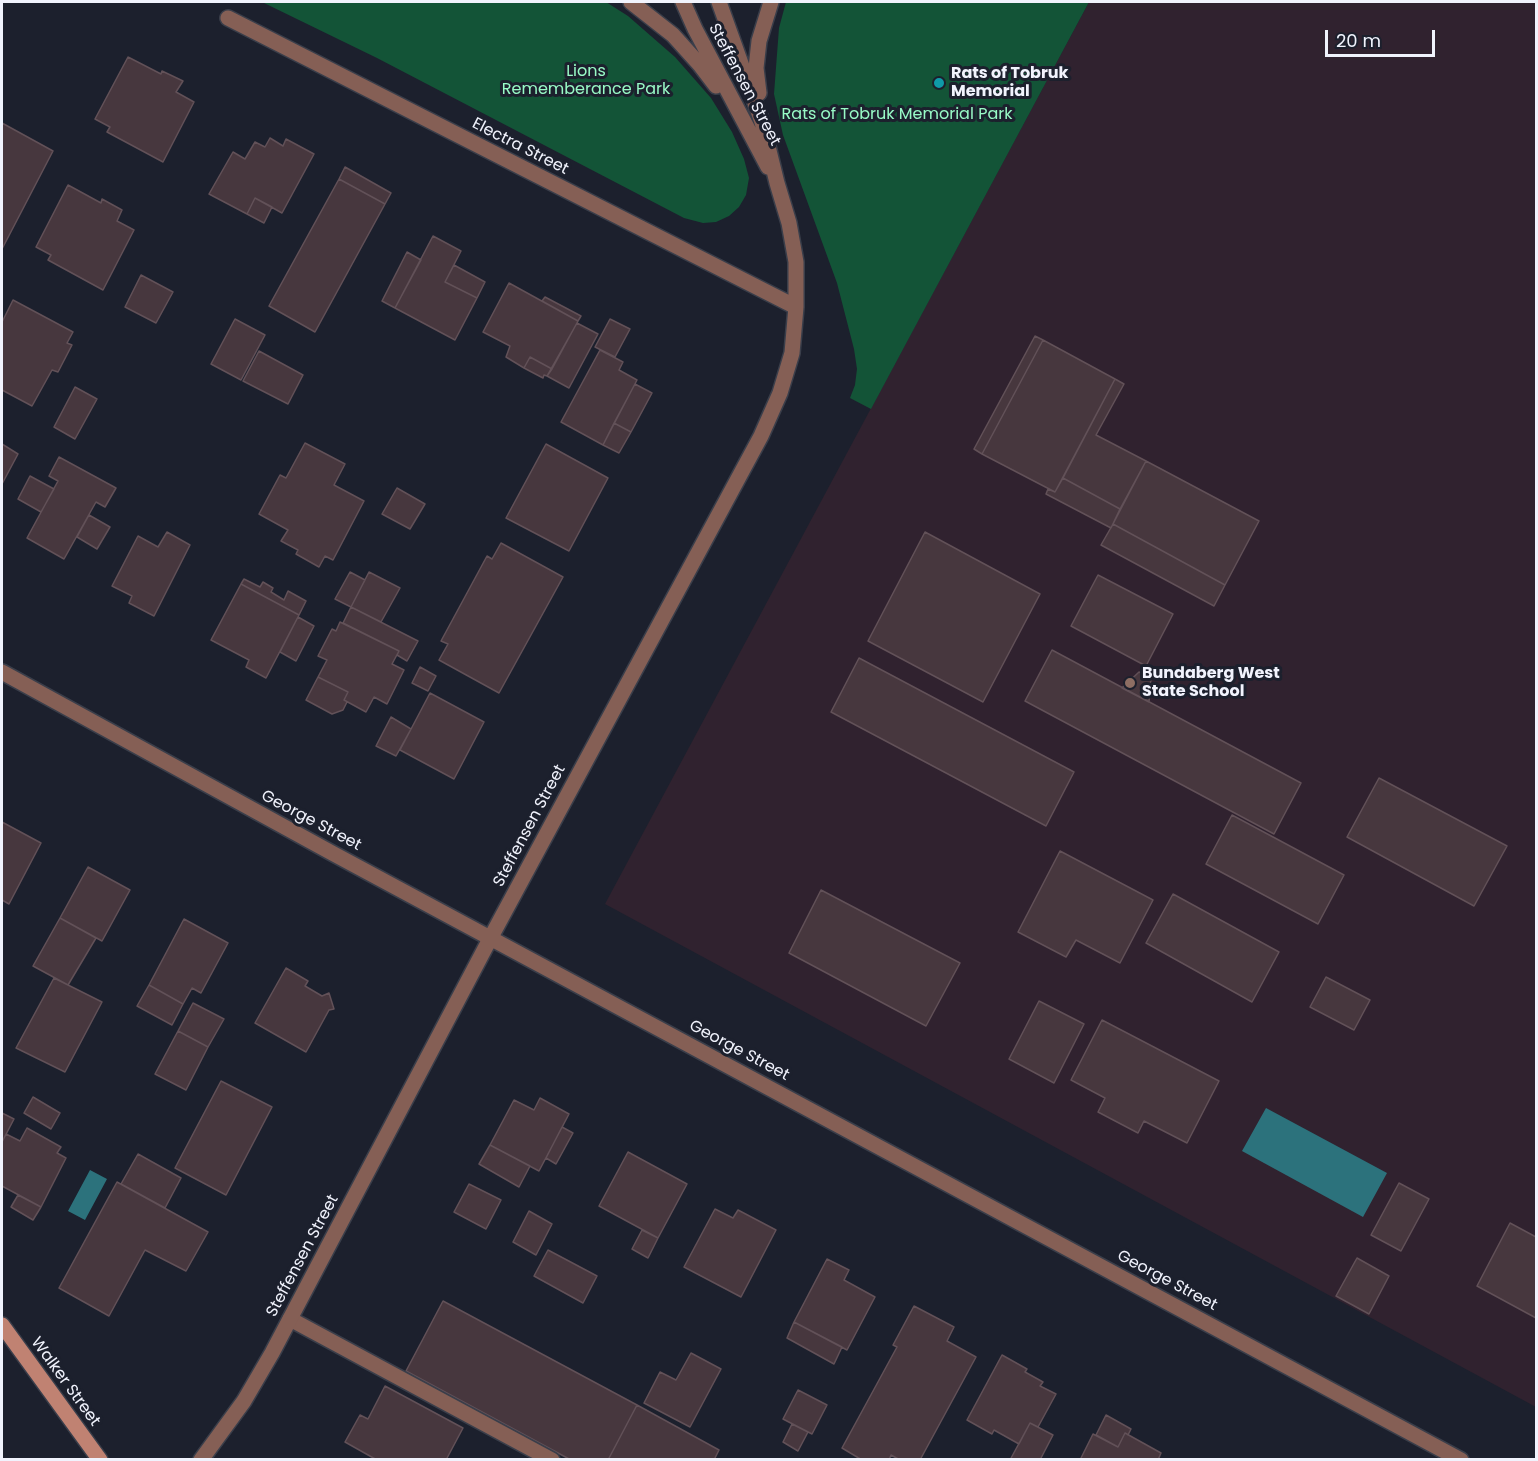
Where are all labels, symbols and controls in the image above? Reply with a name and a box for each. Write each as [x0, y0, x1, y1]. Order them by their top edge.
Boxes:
scale bar [1328, 18, 1438, 56]
street label: Steffensen Street [704, 21, 784, 149]
text: 20 m [1336, 28, 1381, 53]
park label: Lions Rememberance Park [502, 62, 670, 100]
place label: Rats of Tobruk Memorial [951, 64, 1068, 102]
marker: Rats of Tobruk Memorial [932, 76, 946, 90]
park label: Rats of Tobruk Memorial Park [782, 105, 1012, 125]
street label: Electra Street [469, 114, 571, 180]
place label: Bundaberg West State School [1142, 664, 1280, 702]
marker: Bundaberg West State School [1123, 676, 1137, 690]
street label: Steffensen Street [490, 762, 570, 890]
street label: George Street [258, 787, 364, 855]
street label: George Street [686, 1017, 792, 1085]
street label: Steffensen Street [263, 1192, 343, 1320]
street label: George Street [1114, 1247, 1220, 1315]
street label: Walker Street [26, 1334, 104, 1430]

